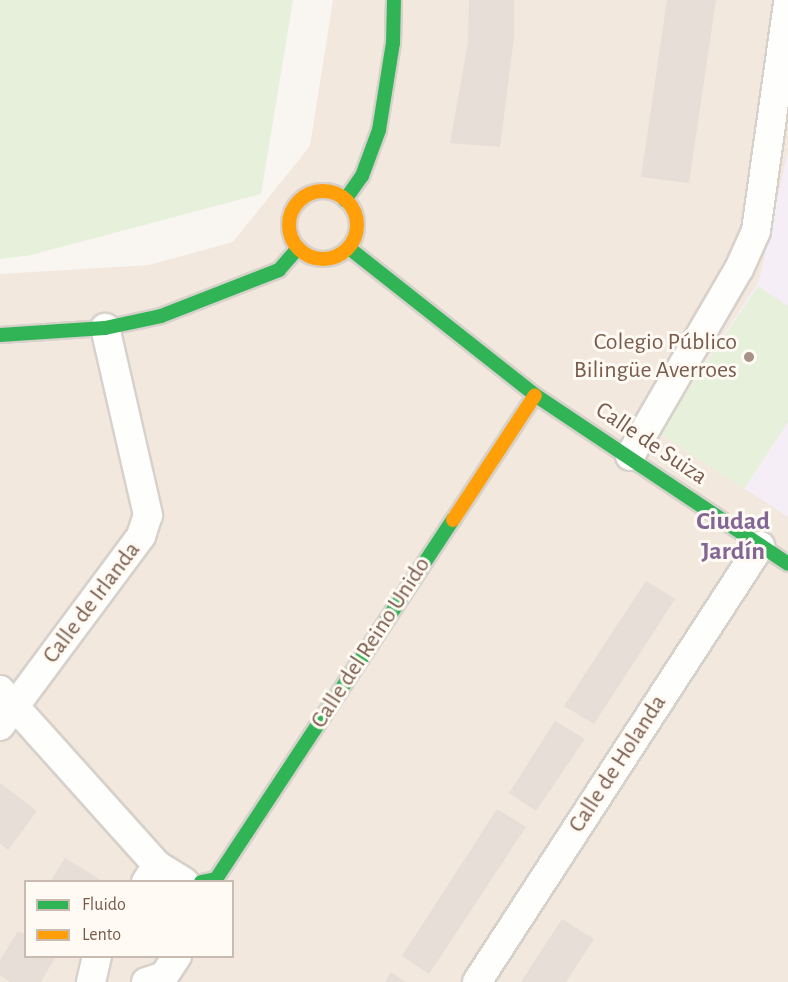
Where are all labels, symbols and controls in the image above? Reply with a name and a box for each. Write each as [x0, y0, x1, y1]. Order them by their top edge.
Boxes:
place label: Colegio Público Bilingüe Averroes [574, 329, 737, 385]
marker: Colegio Público Bilingüe Averroes [742, 350, 756, 364]
street label: Calle de Suiza [590, 396, 712, 492]
district label: Ciudad Jardín [696, 506, 770, 568]
street label: Calle de Irlanda [37, 537, 147, 669]
street label: Calle del Reino Unido [305, 552, 437, 734]
street label: Calle de Holanda [563, 690, 673, 838]
legend [24, 880, 234, 958]
text: Fluido [82, 896, 126, 914]
text: Lento [82, 926, 121, 944]

